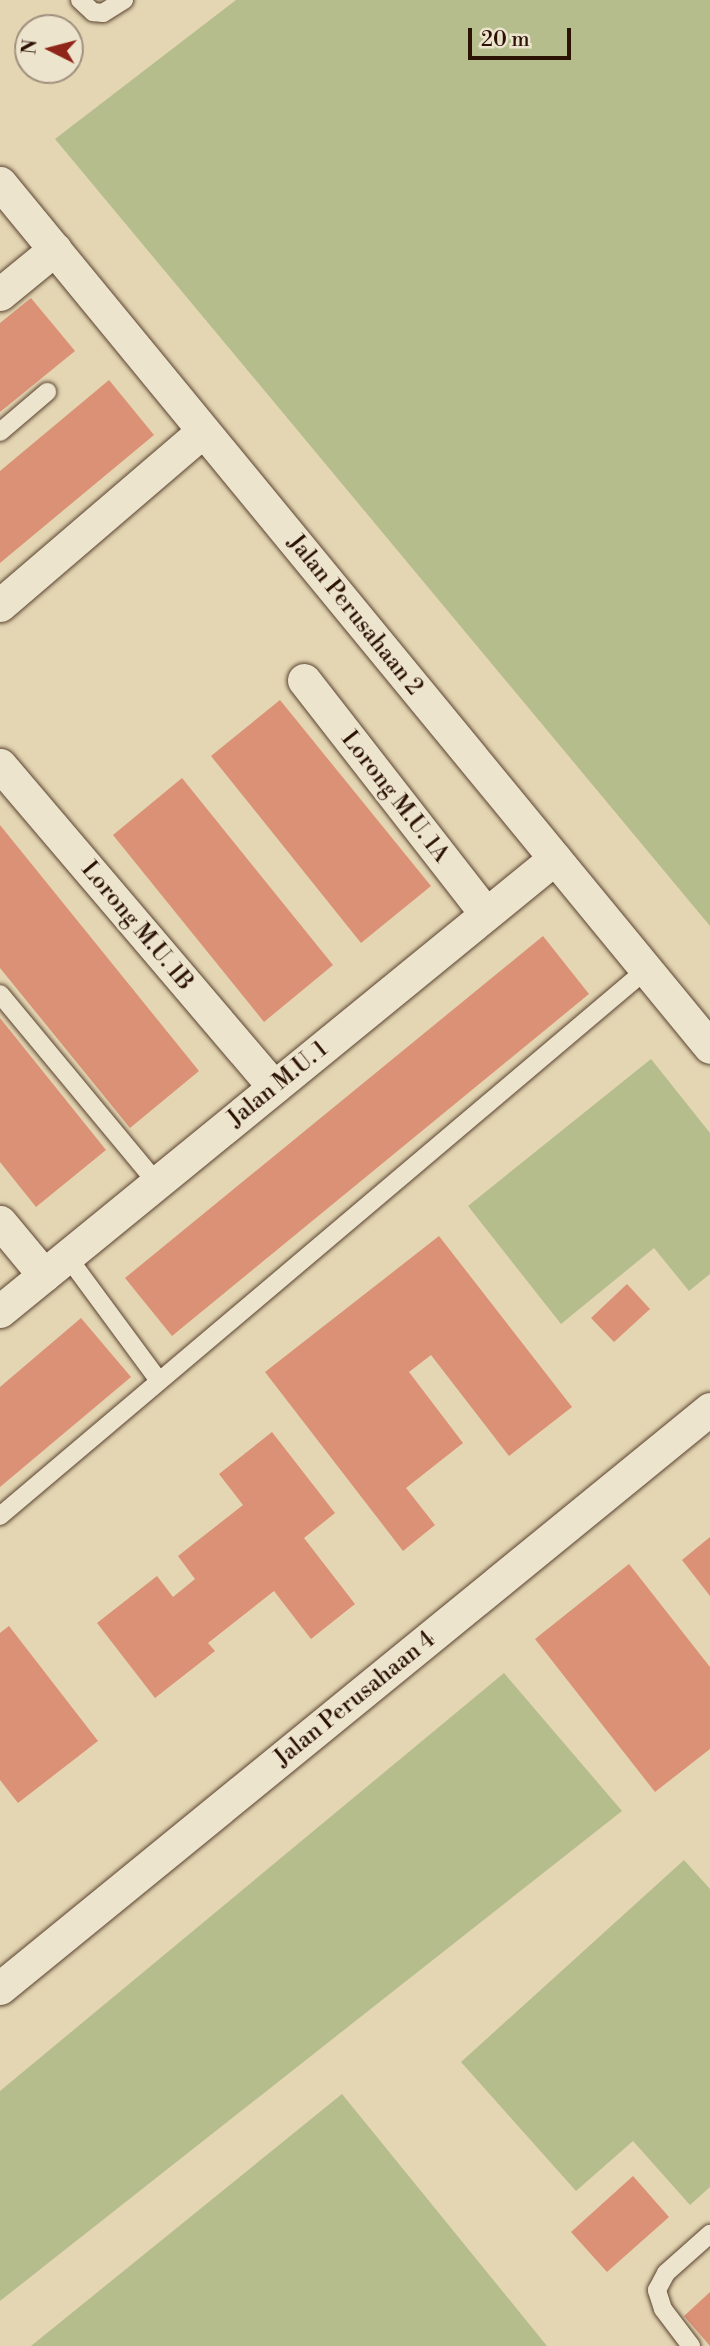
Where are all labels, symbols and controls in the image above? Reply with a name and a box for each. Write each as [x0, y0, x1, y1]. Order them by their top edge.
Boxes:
north arrow [14, 14, 84, 84]
scale bar [472, 14, 575, 58]
text: 20 m [481, 27, 530, 53]
text: N [17, 38, 43, 56]
street label: Jalan Perusahaan 2 [282, 529, 428, 701]
street label: Lorong M.U. 1A [335, 726, 455, 868]
street label: Lorong M.U. 1B [75, 856, 199, 996]
street label: Jalan M.U. 1 [222, 1035, 334, 1133]
street label: Jalan Perusahaan 4 [269, 1626, 441, 1772]

